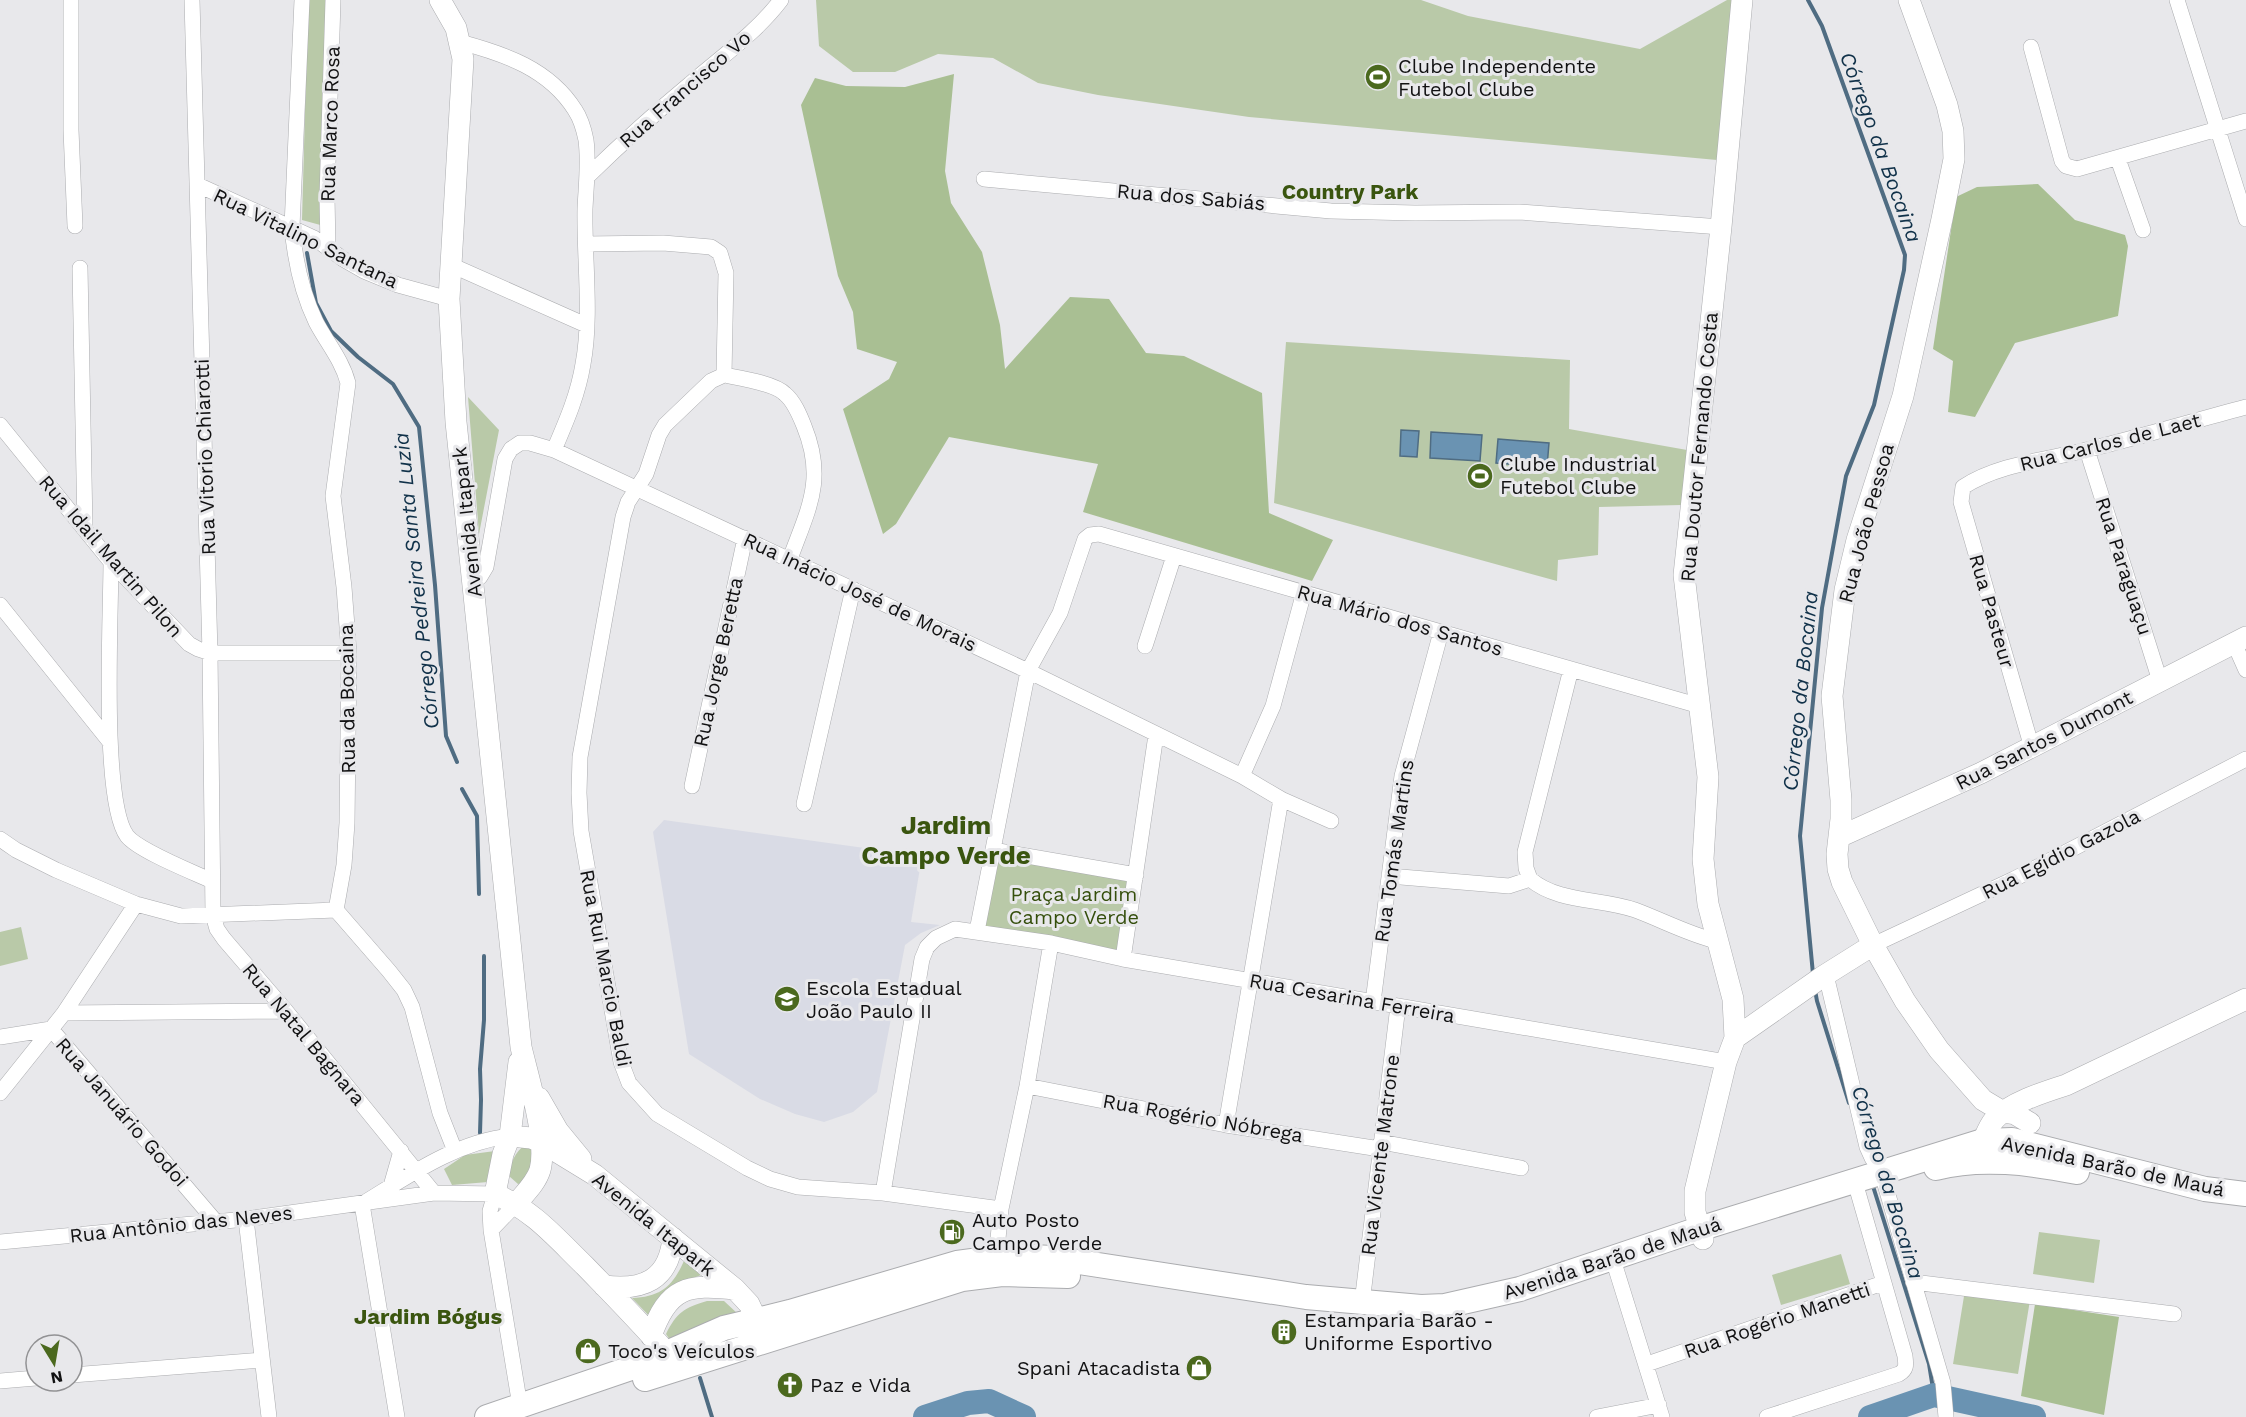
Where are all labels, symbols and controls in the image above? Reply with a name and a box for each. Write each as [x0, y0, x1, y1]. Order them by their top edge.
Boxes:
street label: Rua Francisco Vo [614, 25, 756, 153]
street label: Rua Marco Rosa [315, 46, 345, 202]
water label: Córrego da Bocaina [1835, 48, 1927, 246]
place label: Clube Independente Futebol Clube [1398, 54, 1596, 101]
sports icon: Clube Independente Futebol Clube [1363, 62, 1393, 92]
street label: Rua dos Sabiás [1116, 179, 1266, 215]
district label: Country Park [1282, 179, 1419, 204]
street label: Rua Vitalino Santana [210, 183, 402, 293]
street label: Rua Doutor Fernando Costa [1675, 311, 1723, 583]
street label: Rua Vitorio Chiarotti [190, 358, 220, 556]
street label: Rua Carlos de Laet [2017, 408, 2204, 476]
water label: Córrego Pedreira Santa Luzia [388, 431, 444, 731]
street label: Rua João Pessoa [1833, 441, 1899, 605]
street label: Avenida Itapark [447, 445, 487, 599]
place label: Clube Industrial Futebol Clube [1500, 452, 1656, 499]
sports icon: Clube Industrial Futebol Clube [1465, 461, 1495, 491]
street label: Rua Idail Martin Pilon [34, 470, 188, 642]
street label: Rua Paraguaçu [2090, 494, 2158, 638]
street label: Rua Inácio José de Morais [740, 527, 980, 657]
street label: Rua Pasteur [1964, 551, 2020, 671]
street label: Rua Jorge Beretta [688, 575, 748, 749]
street label: Rua Mário dos Santos [1294, 579, 1506, 661]
water label: Córrego da Bocaina [1777, 590, 1823, 792]
street label: Rua da Bocaina [334, 624, 360, 774]
street label: Rua Santos Dumont [1951, 685, 2137, 795]
street label: Rua Tomás Martins [1369, 758, 1419, 944]
street label: Rua Egídio Gazola [1978, 804, 2144, 904]
district label: Jardim Campo Verde [861, 810, 1031, 870]
street label: Rua Rui Marcio Baldi [575, 867, 637, 1069]
park label: Praça Jardim Campo Verde [1009, 882, 1139, 929]
street label: Rua Natal Bagnara [237, 958, 371, 1110]
street label: Rua Cesarina Ferreira [1247, 968, 1457, 1028]
place label: Escola Estadual João Paulo II [806, 976, 962, 1023]
school or university icon: Escola Estadual João Paulo II [772, 984, 802, 1014]
street label: Rua Januário Godoi [51, 1033, 193, 1191]
street label: Rua Vicente Matrone [1356, 1053, 1404, 1257]
water label: Córrego da Bocaina [1847, 1082, 1929, 1282]
street label: Rua Rogério Nóbrega [1101, 1089, 1305, 1147]
street label: Avenida Barão de Mauá [1999, 1131, 2227, 1201]
street label: Avenida Itapark [588, 1167, 720, 1281]
street label: Rua Antônio das Neves [68, 1200, 294, 1248]
place label: Auto Posto Campo Verde [972, 1208, 1102, 1255]
street label: Avenida Barão de Mauá [1500, 1211, 1724, 1305]
fuel station icon: Auto Posto Campo Verde [937, 1217, 967, 1247]
street label: Rua Rogério Manetti [1681, 1277, 1873, 1363]
district label: Jardim Bógus [354, 1304, 502, 1329]
place label: Estamparia Barão - Uniforme Esportivo [1304, 1308, 1494, 1355]
building icon: Estamparia Barão - Uniforme Esportivo [1269, 1317, 1299, 1347]
north arrow [24, 1333, 84, 1393]
shop icon: Toco's Veículos [573, 1336, 603, 1366]
place label: Toco's Veículos [608, 1339, 755, 1363]
shop icon: Spani Atacadista [1184, 1353, 1214, 1383]
place label: Spani Atacadista [1017, 1356, 1180, 1380]
text: N [49, 1367, 64, 1388]
church icon: Paz e Vida [775, 1370, 805, 1400]
place label: Paz e Vida [810, 1373, 911, 1397]

